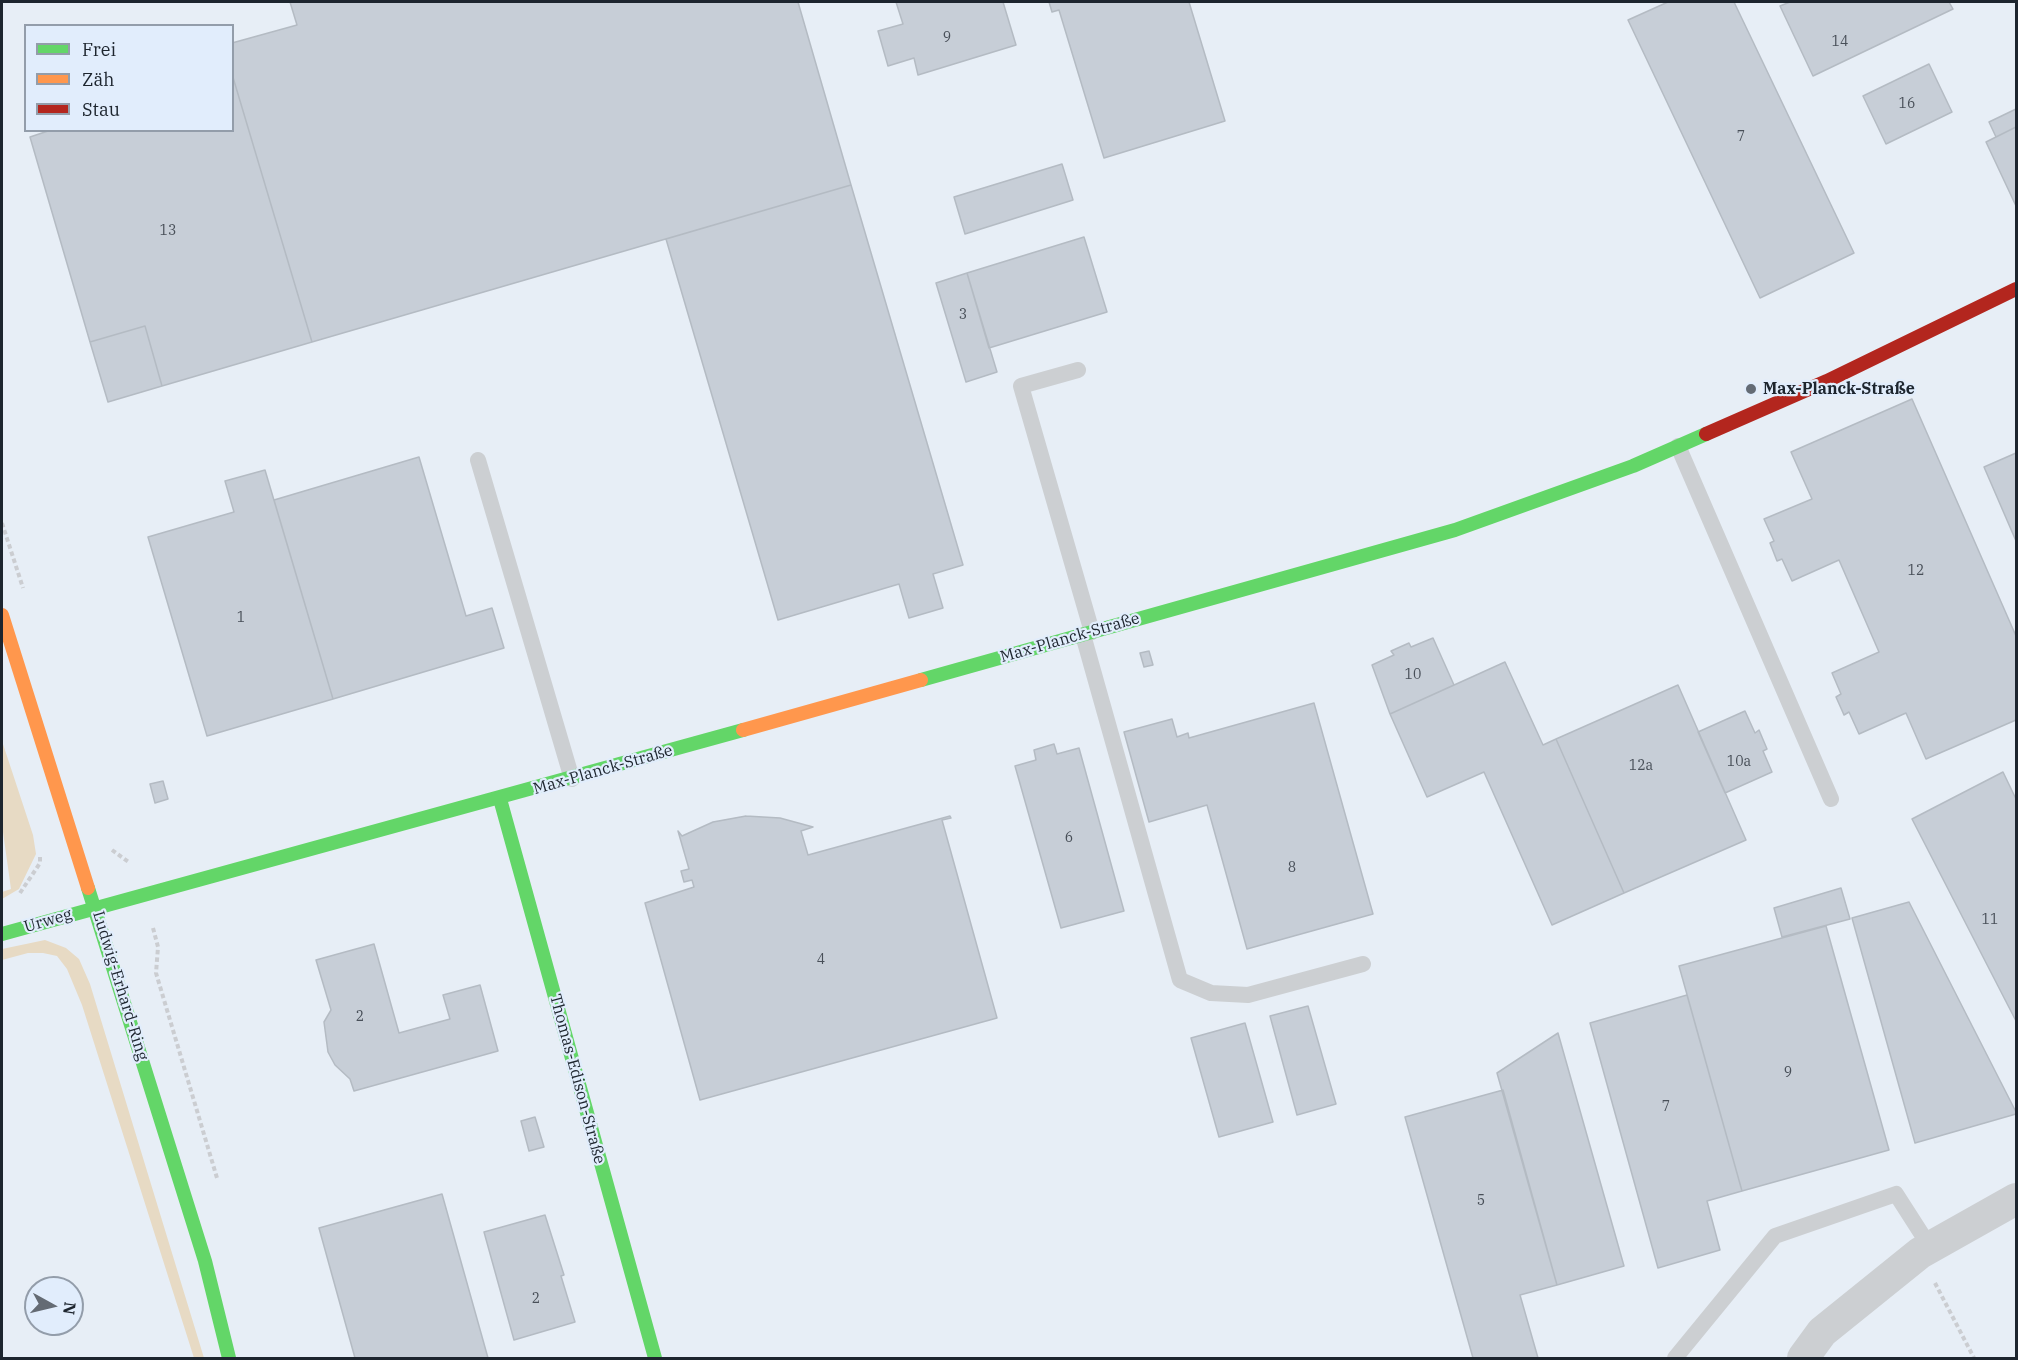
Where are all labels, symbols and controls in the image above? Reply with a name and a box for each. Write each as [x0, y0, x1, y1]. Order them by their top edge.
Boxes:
legend [24, 24, 234, 132]
house number: 9 [943, 30, 951, 46]
house number: 14 [1832, 34, 1848, 50]
text: Frei [82, 38, 116, 61]
text: Zäh [82, 68, 115, 91]
house number: 16 [1899, 96, 1915, 112]
text: Stau [82, 98, 120, 121]
house number: 7 [1737, 129, 1745, 145]
house number: 13 [160, 223, 176, 239]
house number: 3 [959, 307, 967, 323]
place label: Max-Planck-Straße [1763, 379, 1915, 399]
marker: Max-Planck-Straße [1744, 382, 1758, 396]
house number: 12 [1908, 563, 1924, 579]
street label: Max-Planck-Straße [998, 609, 1142, 667]
house number: 1 [237, 610, 245, 626]
house number: 10 [1405, 667, 1421, 683]
street label: Max-Planck-Straße [531, 741, 675, 799]
house number: 10a [1727, 754, 1751, 770]
house number: 12a [1629, 758, 1653, 774]
house number: 6 [1065, 830, 1073, 846]
house number: 8 [1288, 860, 1296, 876]
street label: Urweg [22, 905, 74, 937]
street label: Ludwig-Erhard-Ring [88, 909, 152, 1063]
house number: 11 [1982, 912, 1998, 928]
house number: 4 [817, 952, 825, 968]
street label: Thomas-Edison-Straße [545, 992, 609, 1166]
house number: 2 [356, 1009, 364, 1025]
house number: 9 [1784, 1065, 1792, 1081]
house number: 7 [1662, 1099, 1670, 1115]
house number: 5 [1477, 1193, 1485, 1209]
north arrow [24, 1276, 84, 1336]
house number: 2 [532, 1291, 540, 1307]
text: N [59, 1301, 81, 1316]

